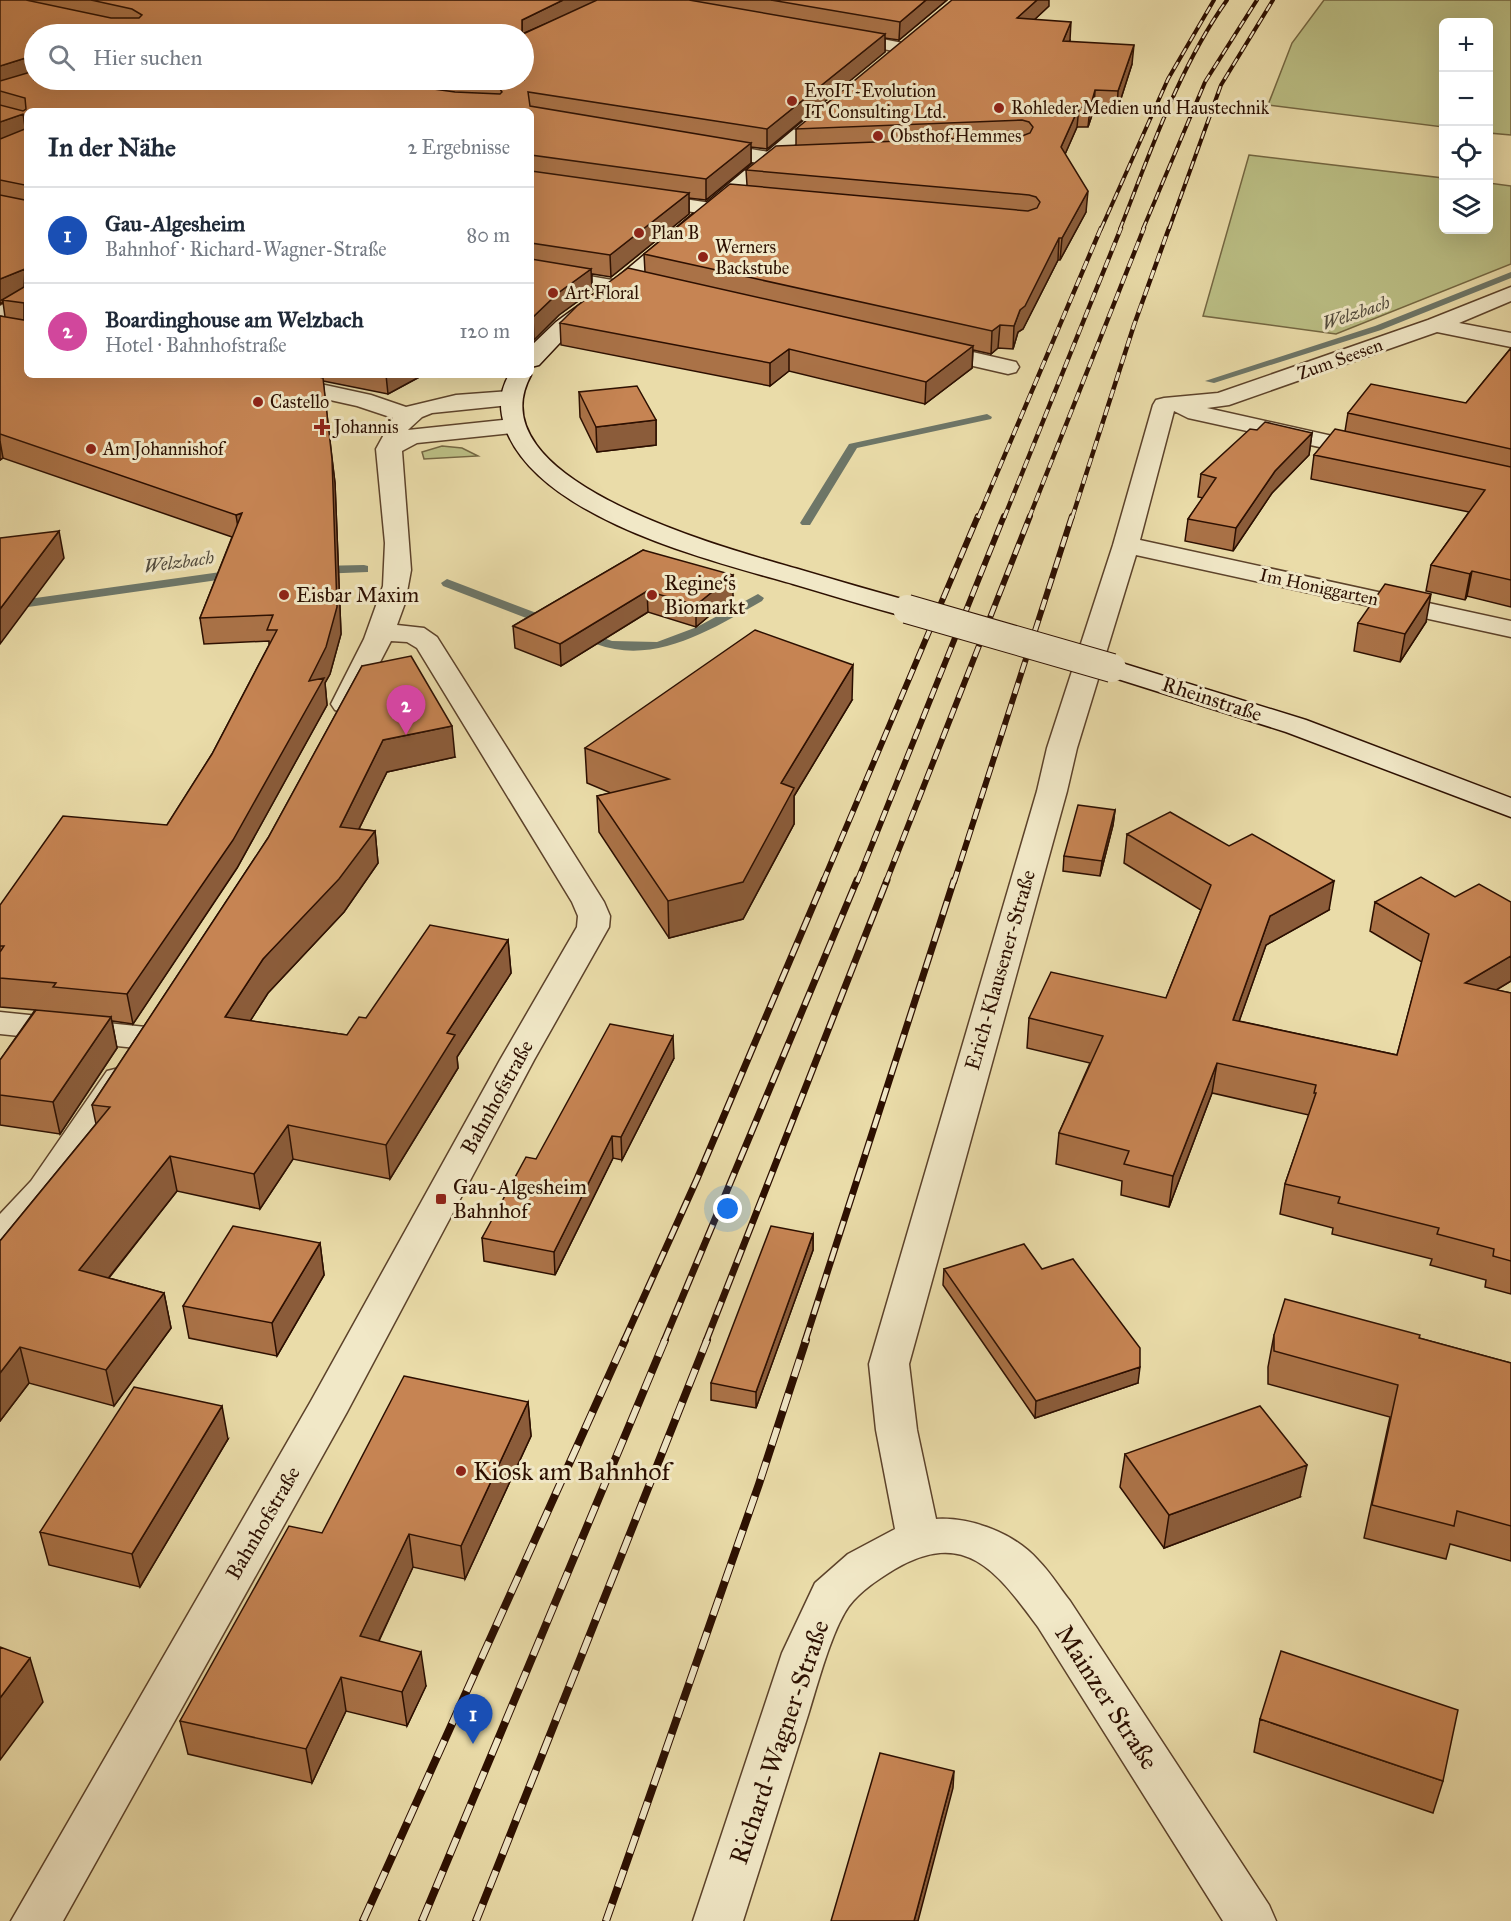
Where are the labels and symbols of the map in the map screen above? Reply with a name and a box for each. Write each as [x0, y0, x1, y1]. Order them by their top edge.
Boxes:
place label: EvoIT-Evolution IT Consulting Ltd. [804, 80, 946, 124]
marker: EvoIT-Evolution IT Consulting Ltd. [785, 94, 799, 108]
place label: Rohleder Medien und Haustechnik [1011, 97, 1270, 119]
marker: Rohleder Medien und Haustechnik [992, 101, 1006, 115]
place label: Obsthof Hemmes [890, 125, 1022, 147]
marker: Obsthof Hemmes [871, 129, 885, 143]
place label: Plan B [651, 222, 699, 244]
marker: Plan B [632, 226, 646, 240]
place label: Werners Backstube [715, 236, 789, 279]
marker: Werners Backstube [696, 250, 710, 264]
place label: Art Floral [564, 282, 639, 304]
marker: Art Floral [546, 286, 560, 300]
water label: Welzbach [1319, 291, 1393, 335]
street label: Zum Seesen [1294, 333, 1386, 385]
place label: Castello [270, 391, 329, 413]
marker: Castello [251, 395, 265, 409]
place label: Johannis [332, 416, 399, 439]
marker: Johannis [315, 420, 329, 434]
place label: Am Johannishof [102, 438, 227, 461]
marker: Am Johannishof [84, 442, 98, 456]
water label: Welzbach [143, 546, 216, 578]
street label: Im Honiggarten [1257, 564, 1381, 611]
place label: Regine‘s Biomarkt [664, 570, 746, 620]
place label: Eisbar Maxim [296, 582, 420, 608]
marker: Eisbar Maxim [277, 588, 291, 602]
marker: Regine‘s Biomarkt [645, 588, 659, 602]
street label: Rheinstraße [1159, 671, 1266, 727]
pin: 2 [386, 686, 426, 735]
street label: Erich-Klausener-Straße [959, 867, 1041, 1073]
street label: Bahnhofstraße [455, 1035, 539, 1159]
place label: Gau-Algesheim Bahnhof [453, 1174, 587, 1224]
marker: Gau-Algesheim Bahnhof [434, 1192, 448, 1206]
your location [713, 1194, 742, 1223]
place label: Kiosk am Bahnhof [473, 1455, 675, 1487]
street label: Bahnhofstraße [220, 1461, 306, 1584]
marker: Kiosk am Bahnhof [454, 1464, 468, 1478]
street label: Richard-Wagner-Straße [722, 1616, 836, 1868]
street label: Mainzer Straße [1048, 1619, 1166, 1776]
pin: 1 [454, 1694, 492, 1744]

